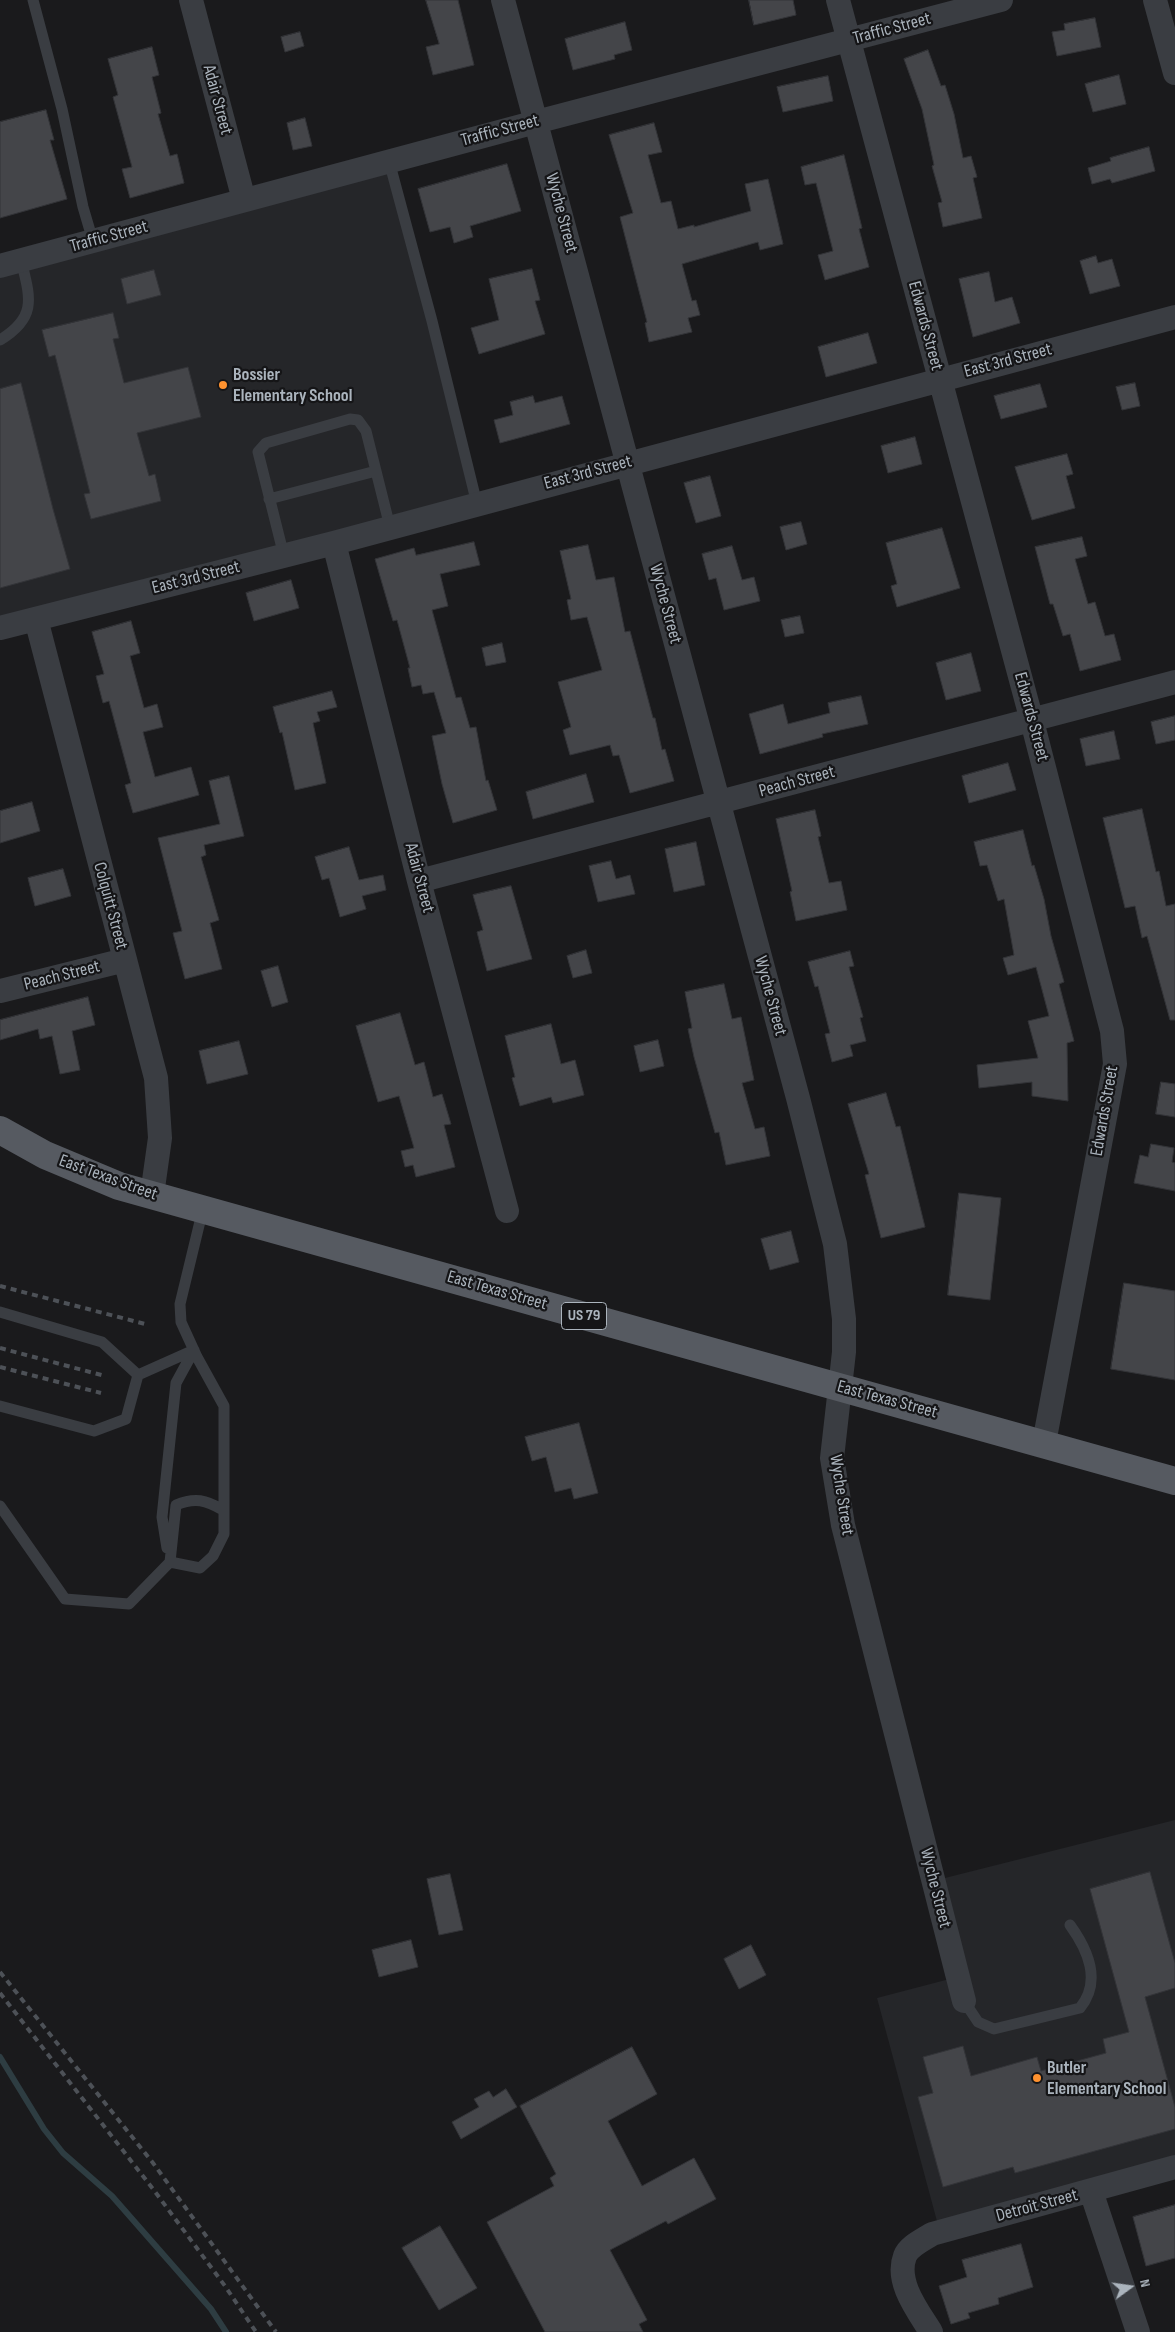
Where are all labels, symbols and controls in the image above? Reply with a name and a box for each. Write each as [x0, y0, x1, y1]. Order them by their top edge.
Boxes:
street label: Traffic Street [851, 8, 933, 50]
street label: Adair Street [197, 63, 237, 137]
street label: Traffic Street [459, 110, 541, 152]
street label: Wyche Street [540, 171, 582, 255]
street label: Traffic Street [68, 216, 150, 258]
street label: Edwards Street [903, 279, 947, 373]
street label: East 3rd Street [962, 339, 1054, 383]
place label: Bossier Elementary School [233, 364, 352, 406]
marker: Bossier Elementary School [217, 379, 229, 391]
street label: East 3rd Street [542, 451, 634, 495]
street label: East 3rd Street [150, 557, 242, 599]
street label: Wyche Street [644, 562, 686, 646]
street label: Edwards Street [1009, 670, 1053, 764]
street label: Peach Street [757, 762, 837, 802]
street label: Adair Street [399, 841, 439, 915]
street label: Colquitt Street [88, 860, 132, 952]
street label: Wyche Street [749, 954, 791, 1038]
street label: Peach Street [22, 956, 102, 996]
street label: Edwards Street [1086, 1064, 1124, 1158]
street label: East Texas Street [56, 1150, 160, 1206]
street label: East Texas Street [445, 1266, 549, 1316]
road number: US 79 [562, 1302, 606, 1330]
street label: East Texas Street [835, 1376, 939, 1424]
street label: Wyche Street [824, 1453, 858, 1537]
street label: Wyche Street [915, 1846, 955, 1930]
place label: Butler Elementary School [1047, 2057, 1166, 2100]
marker: Butler Elementary School [1031, 2072, 1043, 2084]
street label: Detroit Street [994, 2185, 1080, 2227]
north arrow [1105, 2262, 1155, 2312]
text: N [1136, 2278, 1154, 2289]

